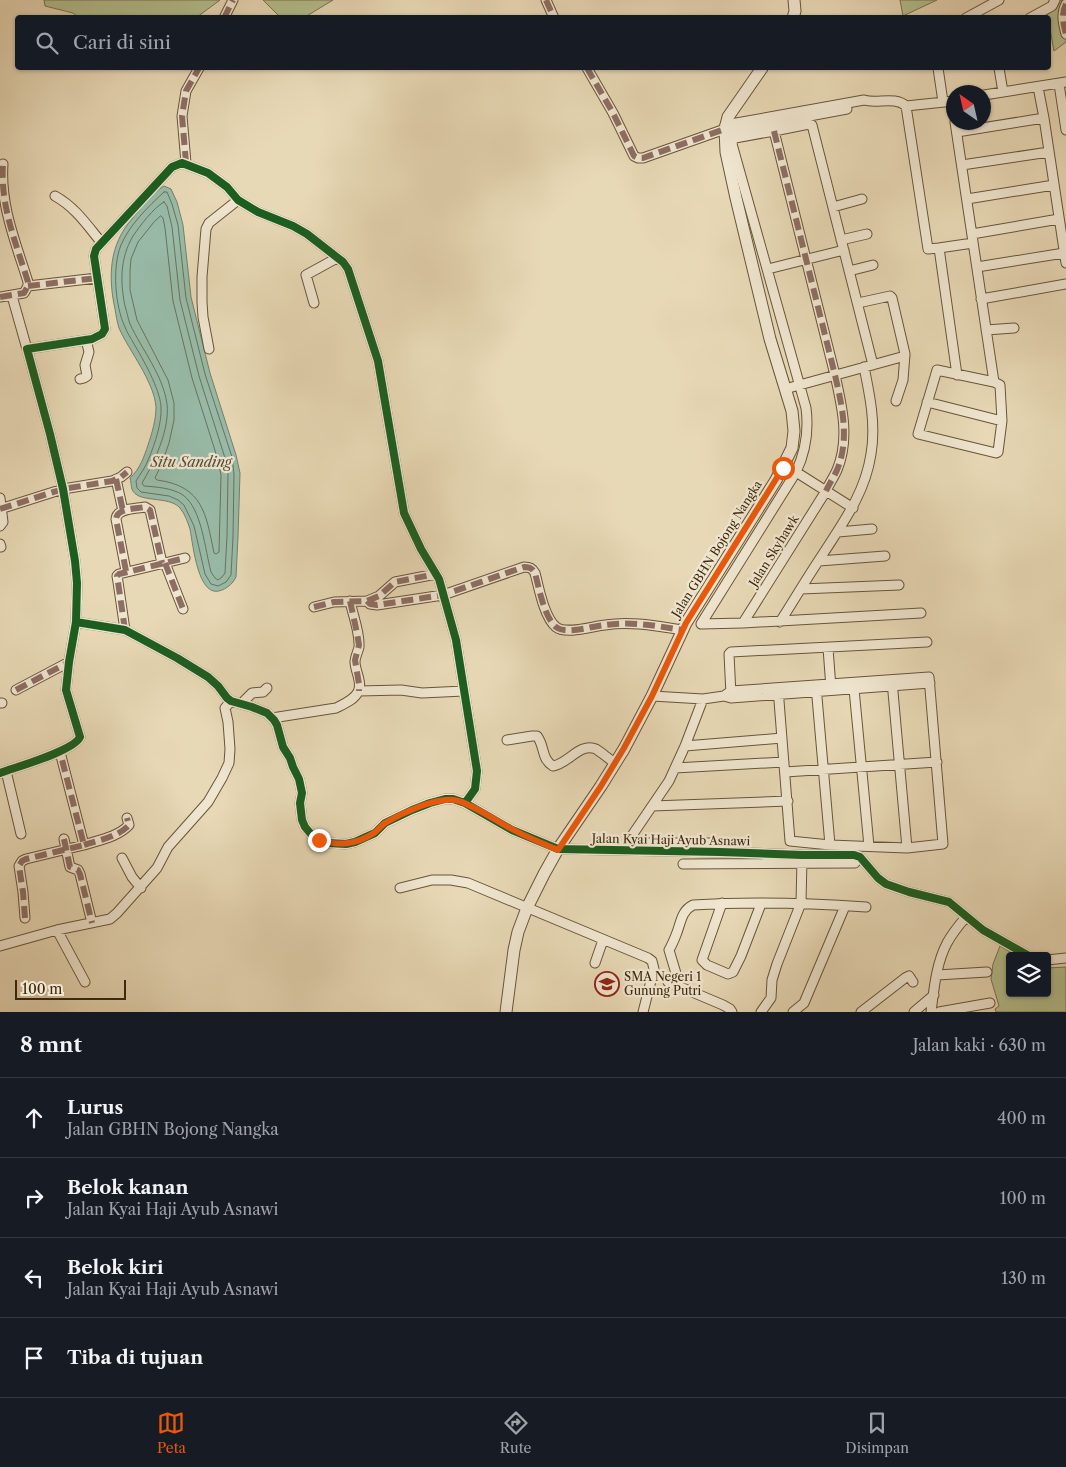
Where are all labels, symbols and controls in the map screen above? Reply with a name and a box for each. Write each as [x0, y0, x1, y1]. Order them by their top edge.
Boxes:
search box [15, 15, 1051, 70]
icon: search [33, 29, 61, 57]
text: Cari di sini [73, 31, 171, 54]
north arrow [946, 85, 991, 130]
water label: Situ Sanding [149, 453, 234, 471]
route start [772, 457, 795, 480]
street label: Jalan GBHN Bojong Nangka [667, 477, 765, 622]
street label: Jalan Skyhawk [744, 511, 802, 591]
route end [308, 829, 331, 852]
street label: Jalan Kyai Haji Ayub Asnawi [590, 831, 751, 848]
map controls [1006, 952, 1051, 997]
button: layers [1006, 952, 1051, 997]
place label: SMA Negeri 1 Gunung Putri [624, 969, 702, 998]
school or university icon: SMA Negeri 1 Gunung Putri [594, 971, 620, 997]
scale bar [15, 977, 126, 1000]
text: 100 m [22, 980, 62, 998]
text: 8 mnt [20, 1032, 82, 1057]
text: Jalan kaki · 630 m [913, 1035, 1046, 1055]
text: Lurus [67, 1096, 123, 1119]
icon: ahead [20, 1104, 48, 1132]
text: 400 m [997, 1108, 1046, 1128]
text: Jalan GBHN Bojong Nangka [67, 1119, 279, 1139]
text: Belok kanan [67, 1176, 189, 1199]
icon: right [20, 1184, 48, 1212]
text: 100 m [1000, 1188, 1046, 1208]
text: Jalan Kyai Haji Ayub Asnawi [67, 1199, 278, 1219]
text: Belok kiri [67, 1256, 164, 1279]
icon: left [20, 1264, 48, 1292]
text: 130 m [1001, 1268, 1046, 1288]
text: Jalan Kyai Haji Ayub Asnawi [67, 1279, 278, 1299]
icon: arrive [20, 1344, 48, 1372]
text: Tiba di tujuan [67, 1346, 203, 1369]
tab: Peta [157, 1409, 186, 1457]
tab: Rute [500, 1409, 531, 1457]
tab: Disimpan [845, 1409, 909, 1457]

